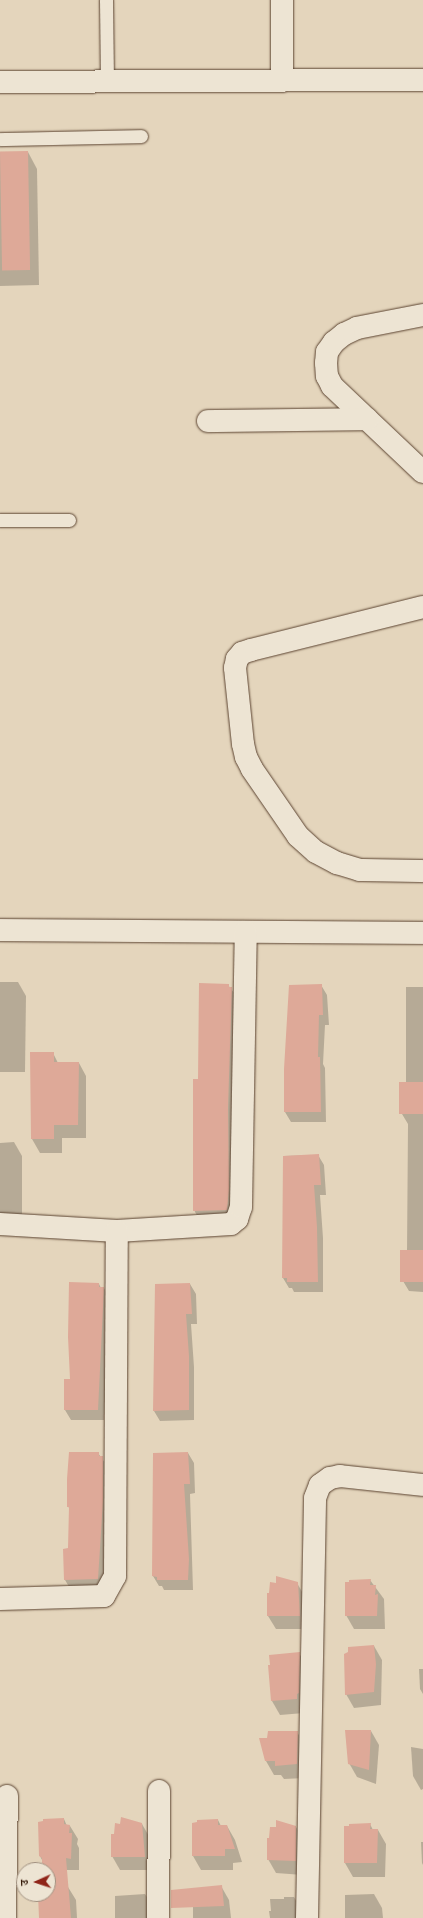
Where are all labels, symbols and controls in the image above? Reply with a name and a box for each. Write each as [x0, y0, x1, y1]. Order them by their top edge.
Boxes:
north arrow [16, 1862, 56, 1902]
text: उ [17, 1879, 33, 1886]

